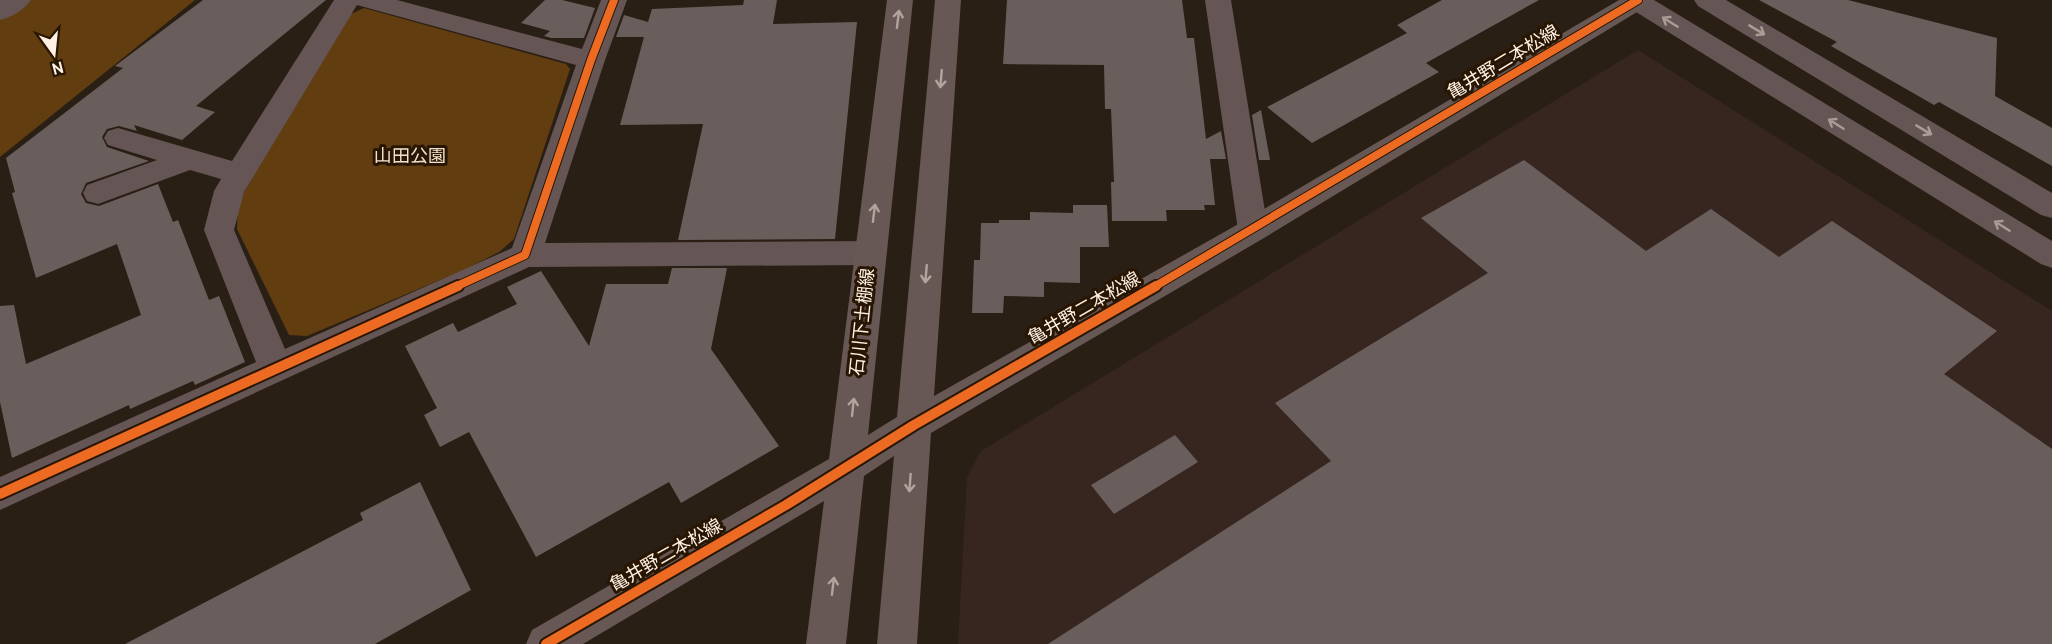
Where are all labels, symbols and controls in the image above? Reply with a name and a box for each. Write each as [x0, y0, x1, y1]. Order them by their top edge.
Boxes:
one-way arrow [893, 10, 904, 30]
one-way arrow [1662, 15, 1679, 27]
street label: 亀井野二本松線 [1443, 20, 1563, 104]
north arrow [24, 24, 84, 84]
one-way arrow [1748, 24, 1765, 36]
text: N [50, 57, 66, 79]
one-way arrow [936, 69, 947, 89]
one-way arrow [1828, 117, 1845, 129]
one-way arrow [1915, 125, 1932, 137]
park label: 山田公園 [374, 145, 446, 167]
one-way arrow [869, 204, 880, 223]
one-way arrow [1994, 219, 2011, 231]
one-way arrow [920, 263, 931, 283]
street label: 石川下土棚線 [845, 267, 879, 377]
street label: 亀井野二本松線 [1024, 267, 1144, 349]
one-way arrow [848, 397, 859, 417]
one-way arrow [904, 472, 915, 492]
street label: 亀井野二本松線 [606, 514, 726, 596]
one-way arrow [827, 576, 838, 596]

